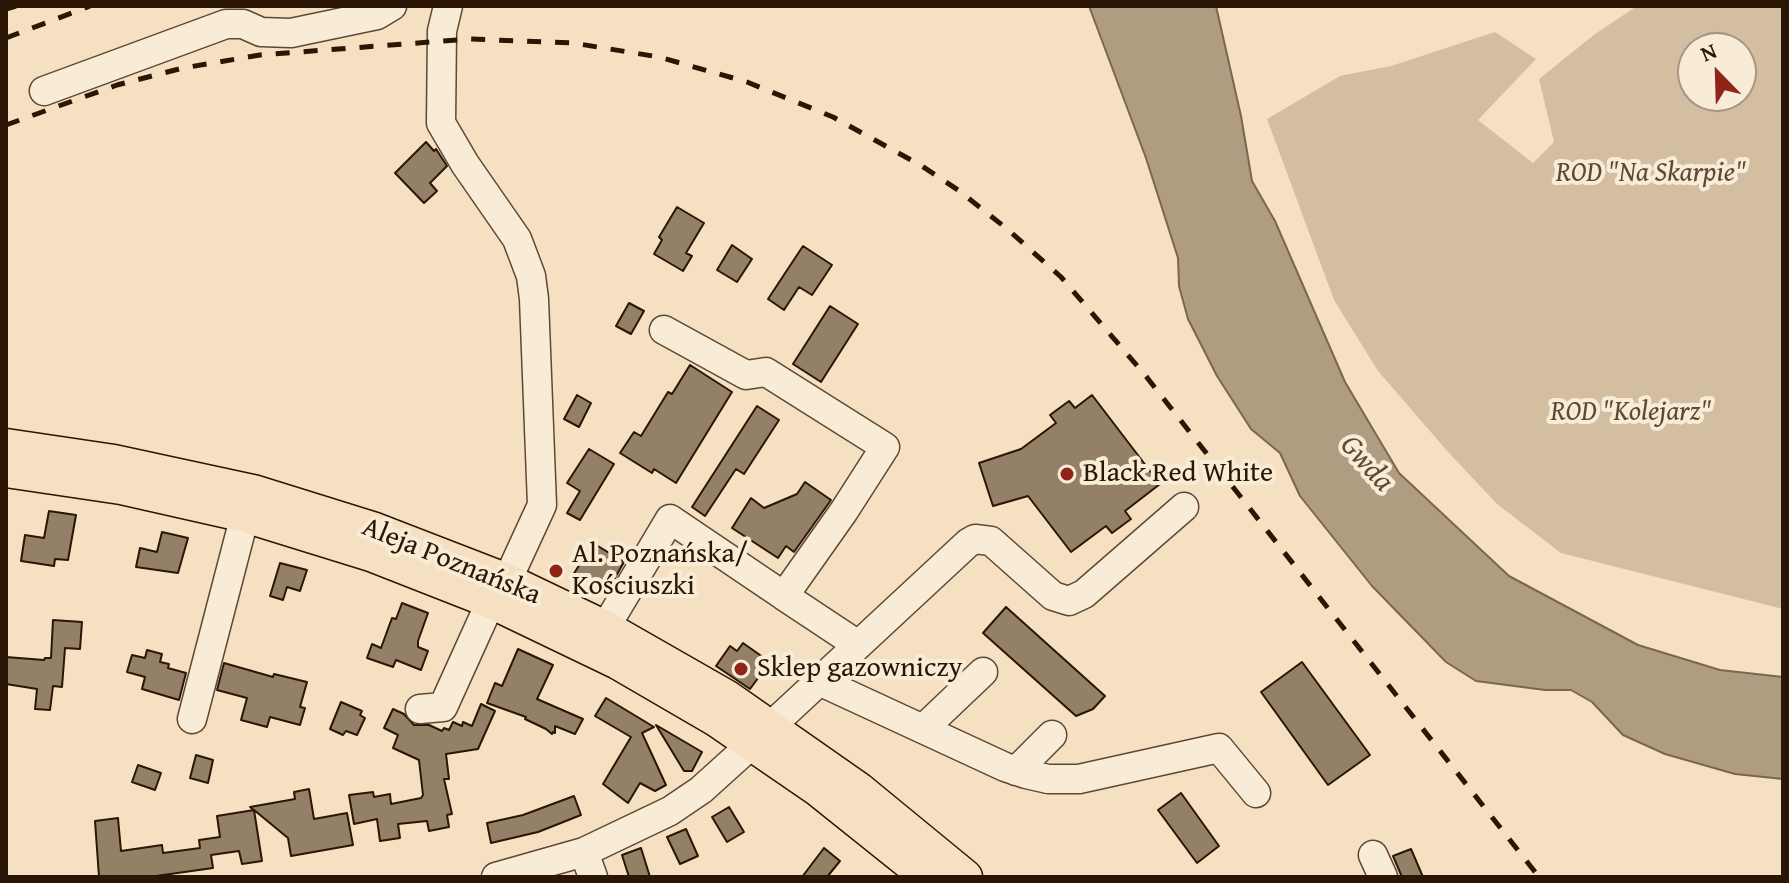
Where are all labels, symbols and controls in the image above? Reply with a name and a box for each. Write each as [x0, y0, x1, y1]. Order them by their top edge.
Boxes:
north arrow [1677, 32, 1757, 112]
text: N [1695, 34, 1721, 69]
park label: ROD "Na Skarpie" [1556, 157, 1746, 191]
park label: ROD "Kolejarz" [1550, 396, 1712, 430]
water label: Gwda [1331, 428, 1401, 500]
place label: Black Red White [1083, 457, 1273, 491]
marker: Black Red White [1058, 465, 1076, 483]
street label: Aleja Poznańska [357, 511, 545, 613]
place label: Al. Poznańska/ Kościuszki [572, 538, 748, 604]
marker: Al. Poznańska/ Kościuszki [547, 562, 565, 580]
place label: Sklep gazowniczy [757, 652, 963, 686]
marker: Sklep gazowniczy [732, 660, 750, 678]

